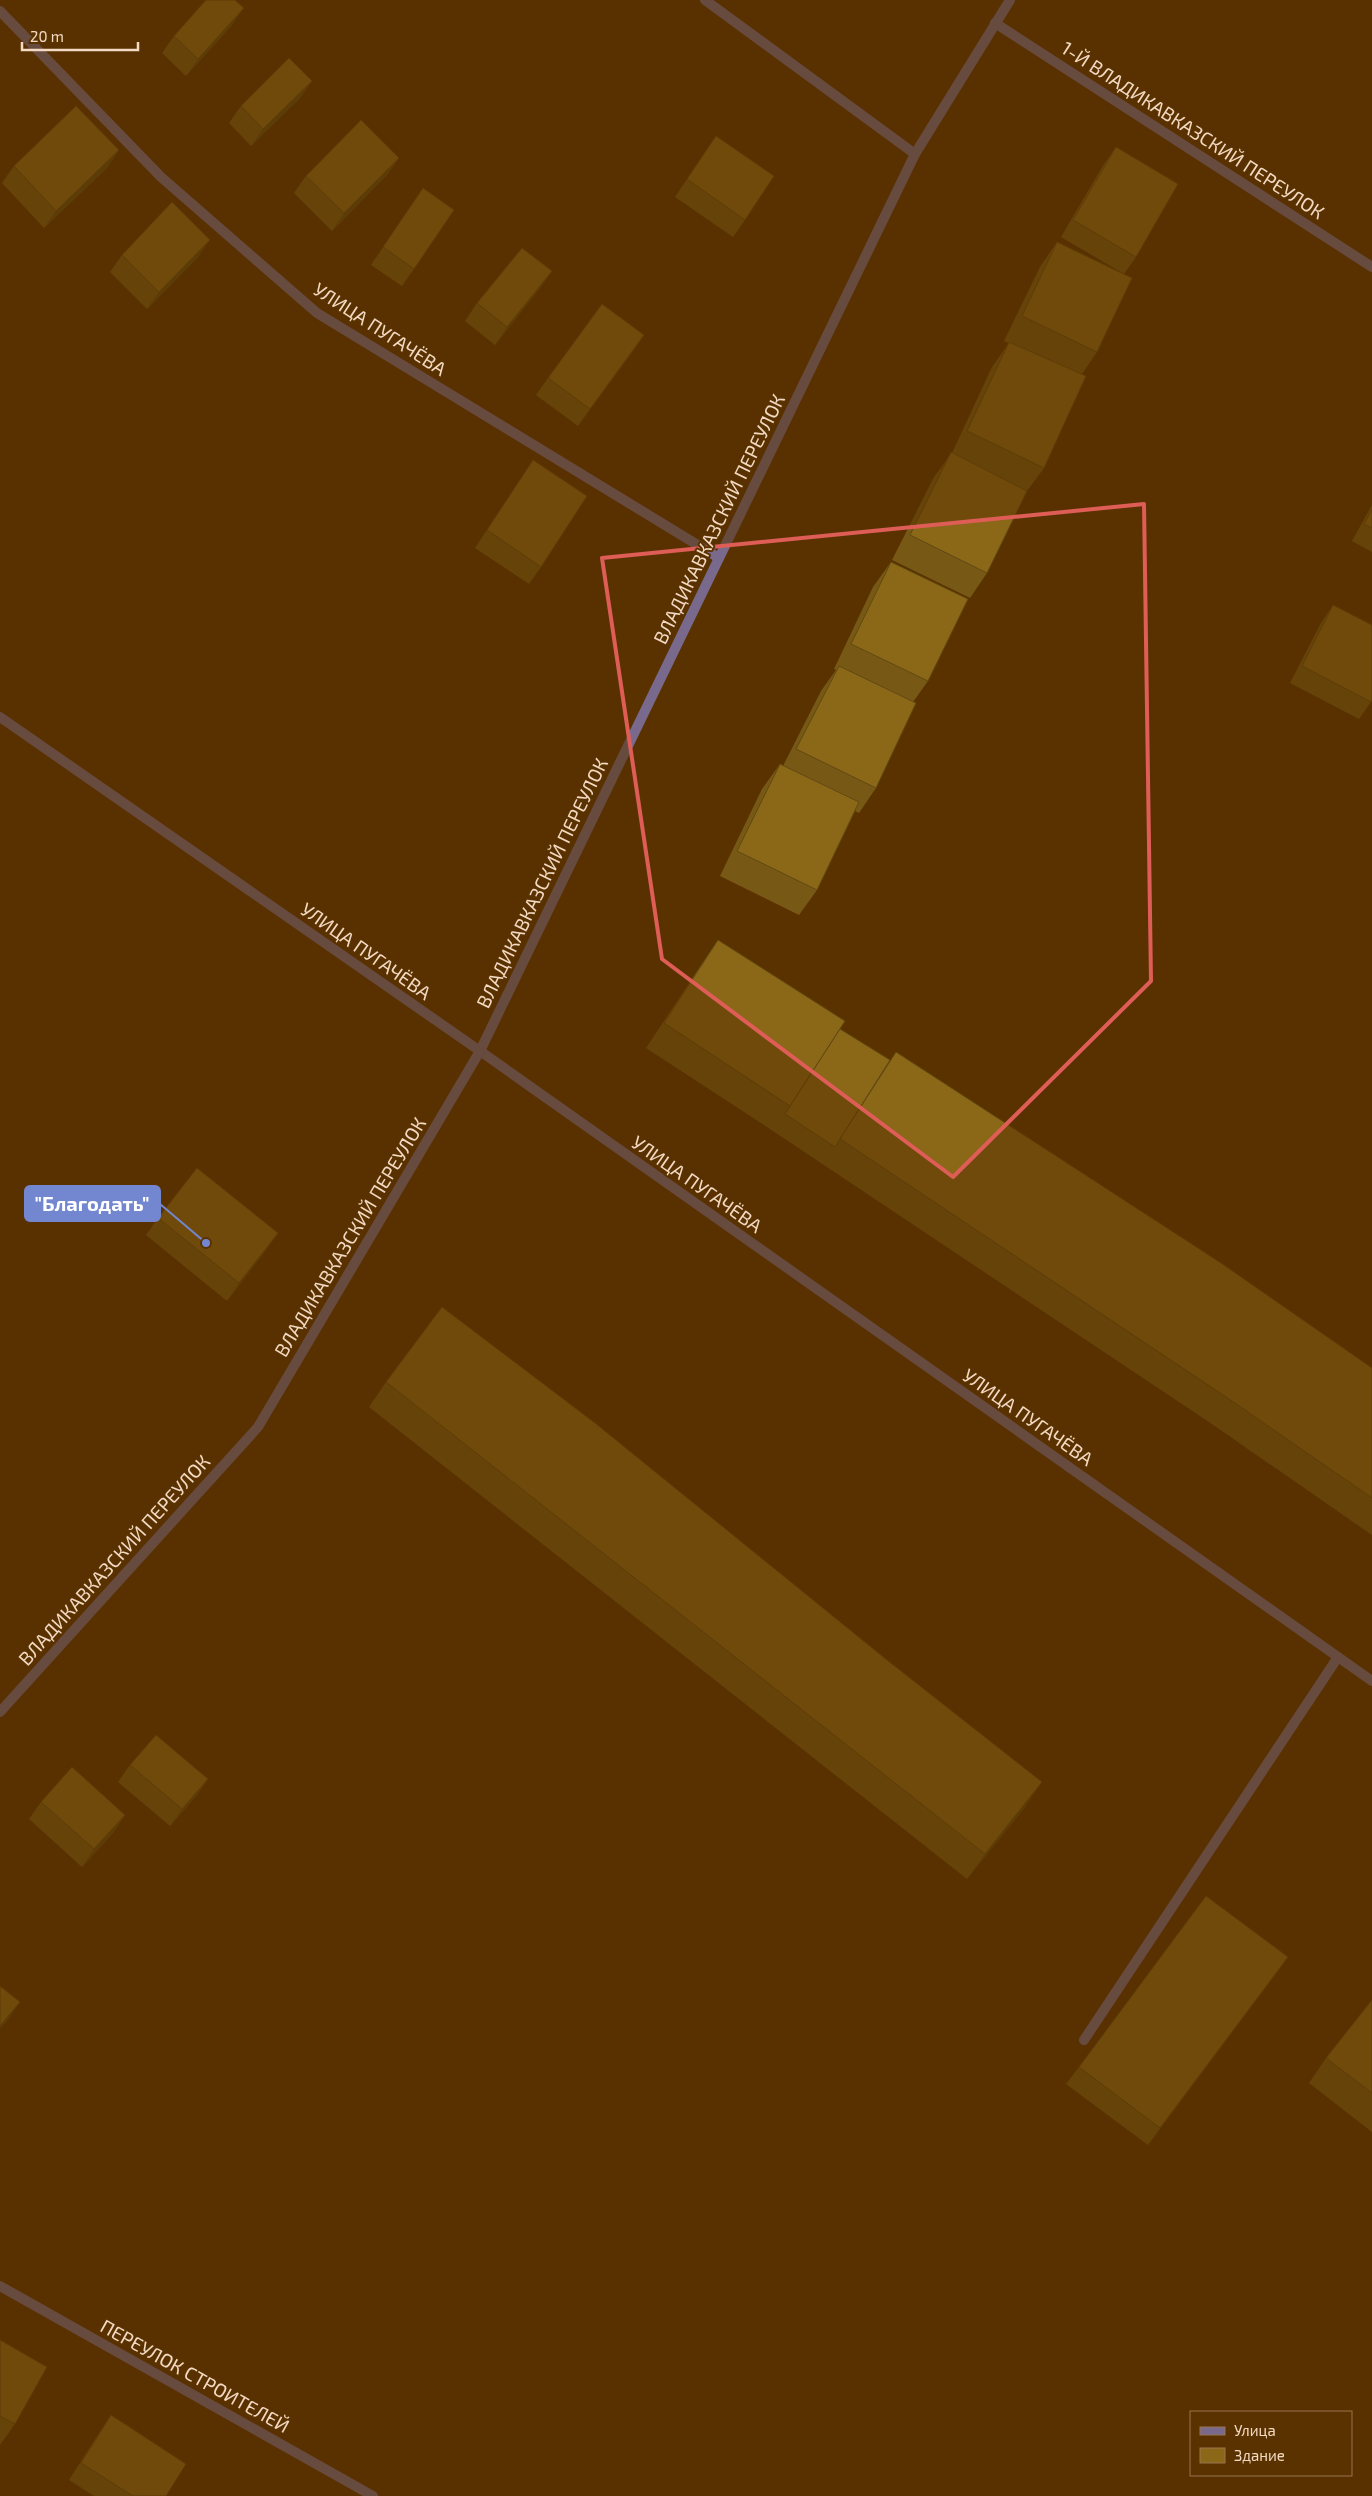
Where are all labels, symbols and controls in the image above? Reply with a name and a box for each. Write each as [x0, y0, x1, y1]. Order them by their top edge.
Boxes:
scale bar [22, 20, 139, 52]
text: 20 m [30, 27, 64, 45]
street label: 1-Й ВЛАДИКАВКАЗСКИЙ ПЕРЕУЛОК [1058, 36, 1329, 223]
street label: УЛИЦА ПУГАЧЁВА [310, 277, 451, 380]
street label: ВЛАДИКАВКАЗСКИЙ ПЕРЕУЛОК [648, 390, 789, 647]
street label: ВЛАДИКАВКАЗСКИЙ ПЕРЕУЛОК [471, 754, 612, 1011]
street label: УЛИЦА ПУГАЧЁВА [297, 897, 436, 1004]
street label: ВЛАДИКАВКАЗСКИЙ ПЕРЕУЛОК [269, 1113, 430, 1361]
street label: УЛИЦА ПУГАЧЁВА [628, 1130, 767, 1237]
callout: "Благодать" [25, 1186, 160, 1221]
text: "Благодать" [34, 1191, 150, 1215]
street label: УЛИЦА ПУГАЧЁВА [959, 1363, 1098, 1470]
street label: ВЛАДИКАВКАЗСКИЙ ПЕРЕУЛОК [13, 1450, 214, 1670]
street label: ПЕРЕУЛОК СТРОИТЕЛЕЙ [97, 2314, 294, 2437]
legend [1190, 2411, 1352, 2476]
text: Улица [1234, 2421, 1276, 2439]
text: Здание [1234, 2446, 1285, 2464]

